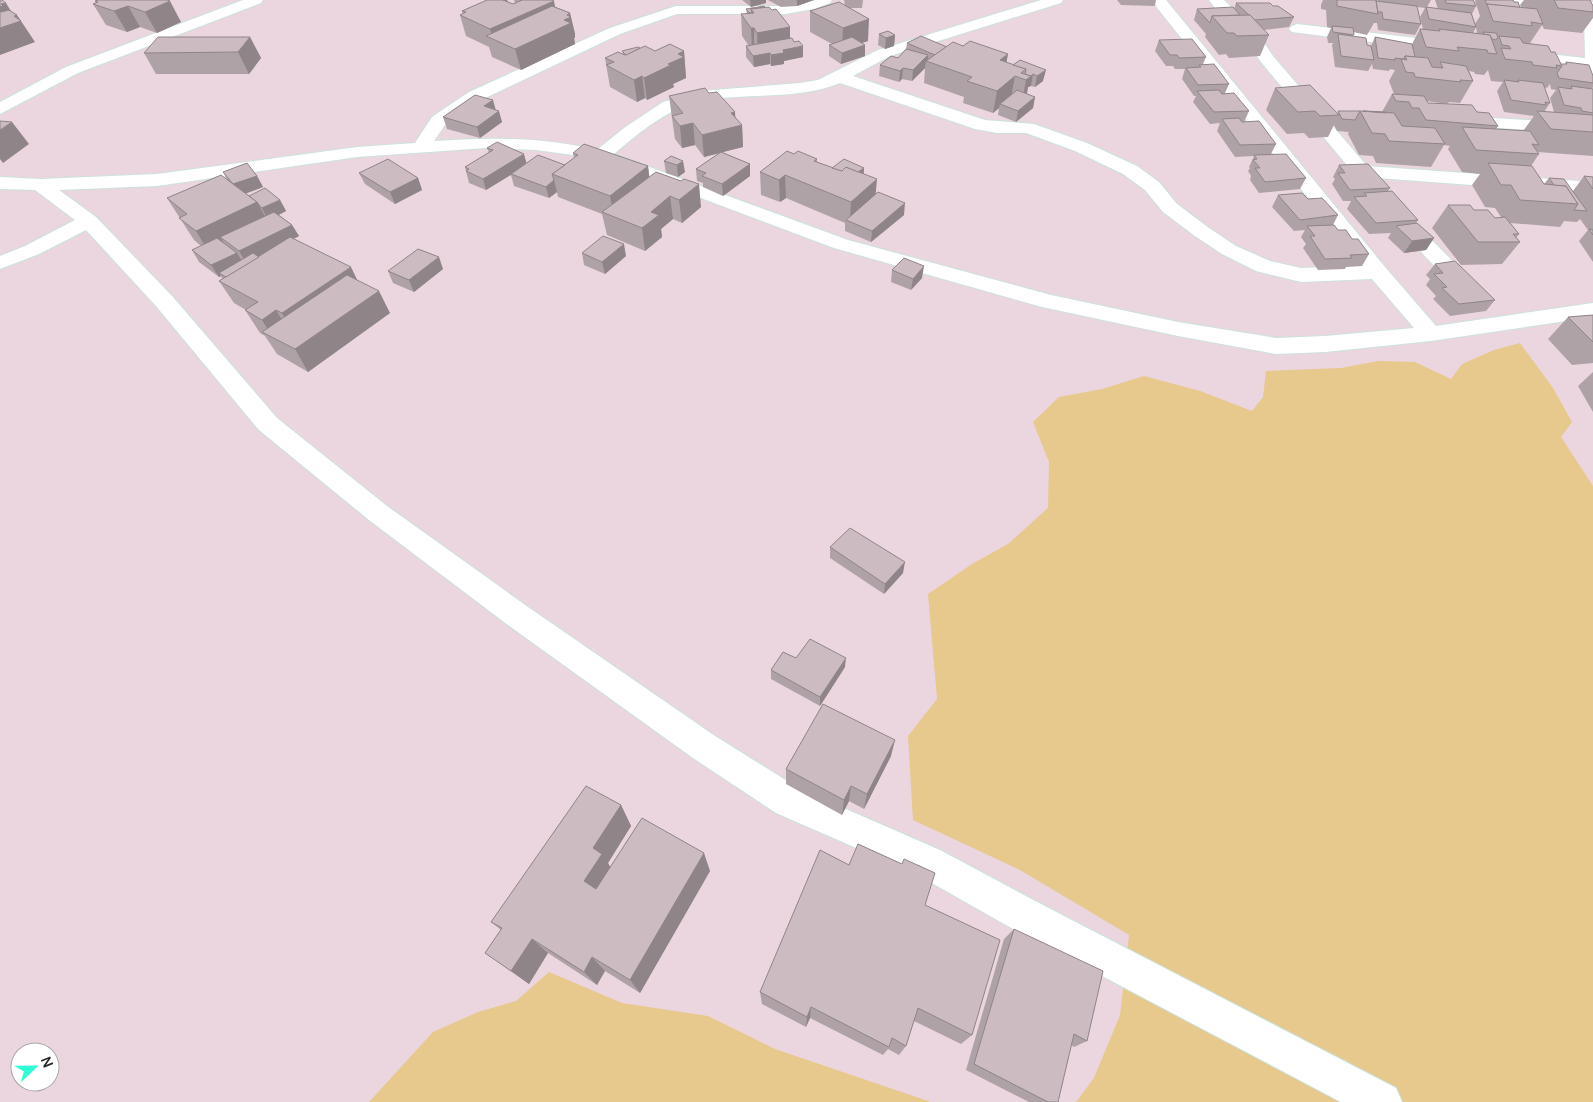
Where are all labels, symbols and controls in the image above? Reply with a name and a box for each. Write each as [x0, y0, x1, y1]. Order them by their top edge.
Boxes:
north arrow [10, 1042, 60, 1092]
text: N [37, 1054, 58, 1070]

